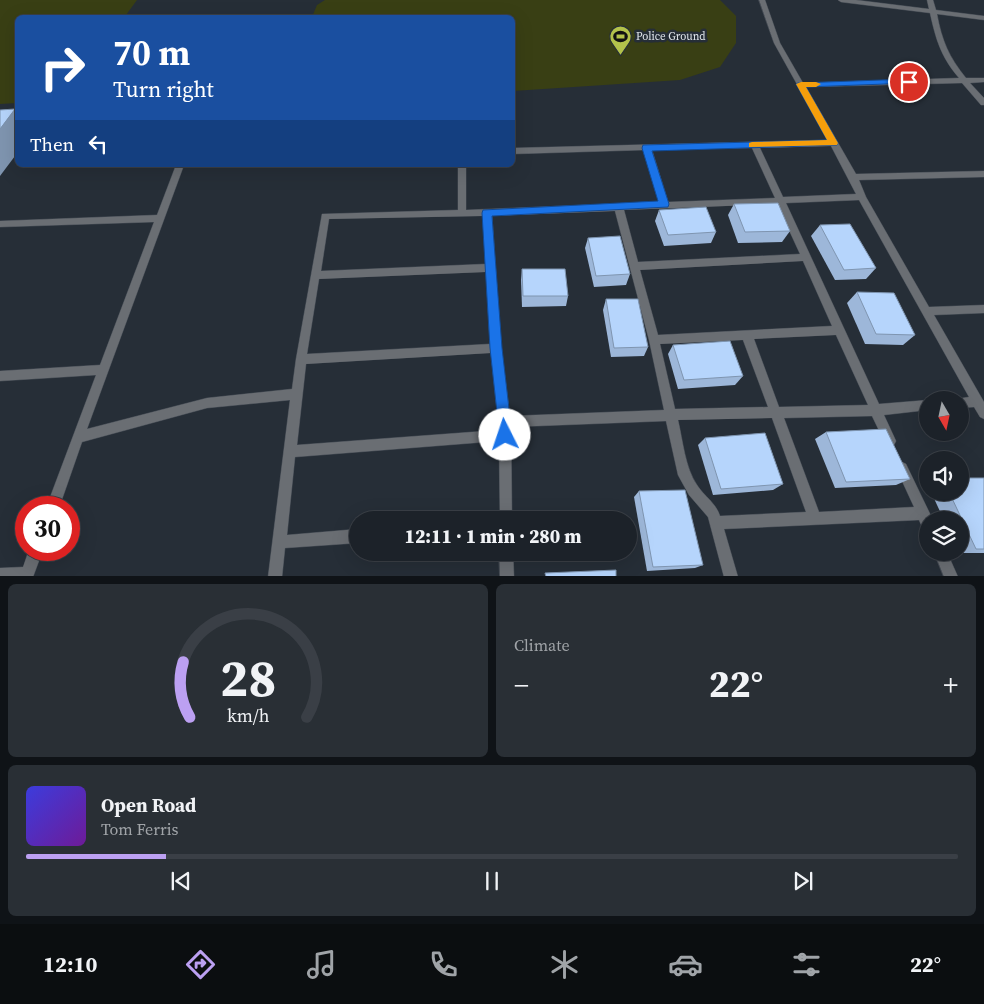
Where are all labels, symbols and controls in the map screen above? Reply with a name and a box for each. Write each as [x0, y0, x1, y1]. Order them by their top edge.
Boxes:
sports icon: Police Ground [608, 24, 632, 55]
text: 70 m [113, 29, 190, 77]
place label: Police Ground [636, 29, 706, 44]
icon: right [30, 35, 95, 100]
pin [888, 61, 930, 103]
icon: arrive [895, 68, 923, 96]
text: Turn right [113, 74, 214, 104]
icon: left [84, 130, 112, 158]
text: Then [30, 131, 74, 157]
north arrow [919, 391, 969, 441]
map controls [919, 391, 969, 561]
position arrow [478, 408, 530, 460]
button: sound [919, 451, 969, 501]
speed limit sign: 30 [15, 496, 80, 561]
button: layers [919, 511, 969, 561]
text: 12:11 · 1 min · 280 m [404, 523, 582, 549]
text: Climate [514, 634, 570, 656]
text: 28 [220, 642, 276, 713]
text: 22° [709, 658, 763, 710]
text: − [514, 666, 529, 704]
text: + [943, 666, 958, 704]
text: km/h [227, 703, 270, 728]
text: Open Road [101, 792, 196, 818]
text: Tom Ferris [101, 818, 179, 840]
icon: previous [167, 867, 195, 895]
icon: pause [478, 867, 506, 895]
icon: next [789, 867, 817, 895]
icon: directions [183, 947, 218, 982]
icon: music [304, 947, 339, 982]
icon: phone [426, 947, 461, 982]
icon: climate [547, 947, 582, 982]
icon: car [668, 947, 703, 982]
icon: filters [789, 947, 824, 982]
text: 12:10 [43, 949, 97, 979]
text: 22° [910, 949, 941, 979]

